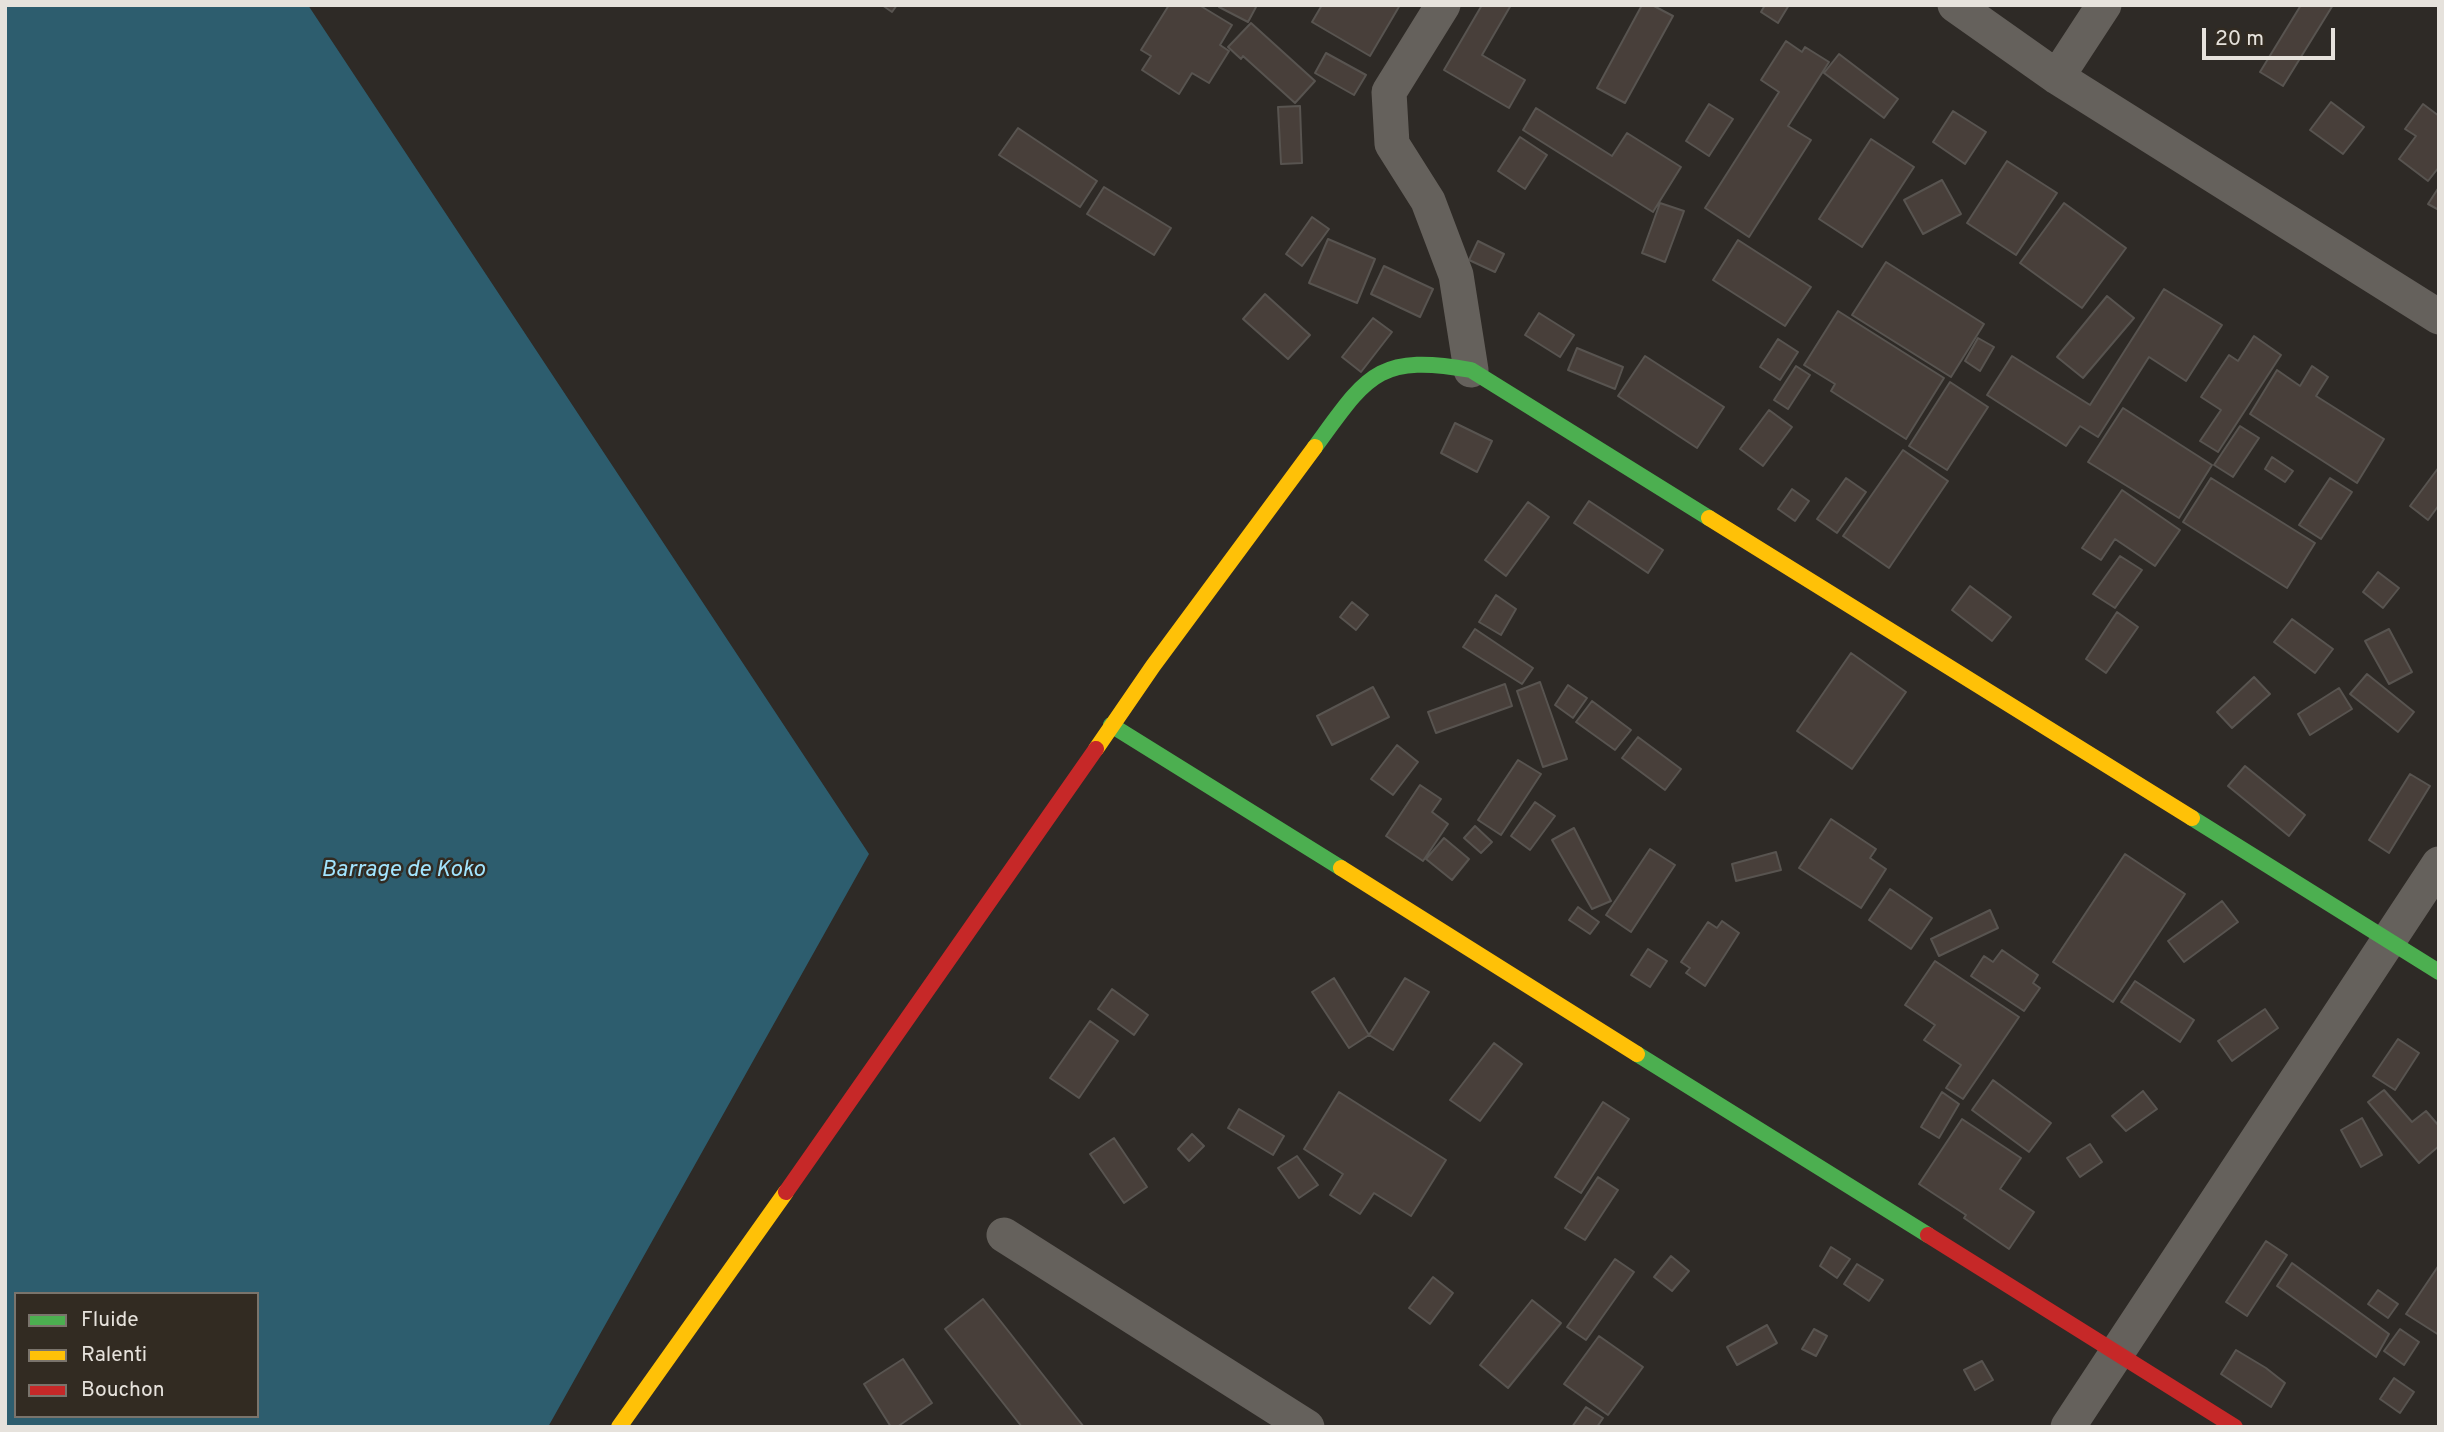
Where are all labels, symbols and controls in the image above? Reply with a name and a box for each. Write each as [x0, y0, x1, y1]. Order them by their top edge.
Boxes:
scale bar [2206, 14, 2339, 58]
text: 20 m [2215, 26, 2264, 53]
water label: Barrage de Koko [321, 857, 485, 885]
legend [14, 1292, 259, 1418]
text: Fluide [81, 1307, 139, 1334]
text: Ralenti [81, 1342, 147, 1369]
text: Bouchon [81, 1377, 164, 1404]

